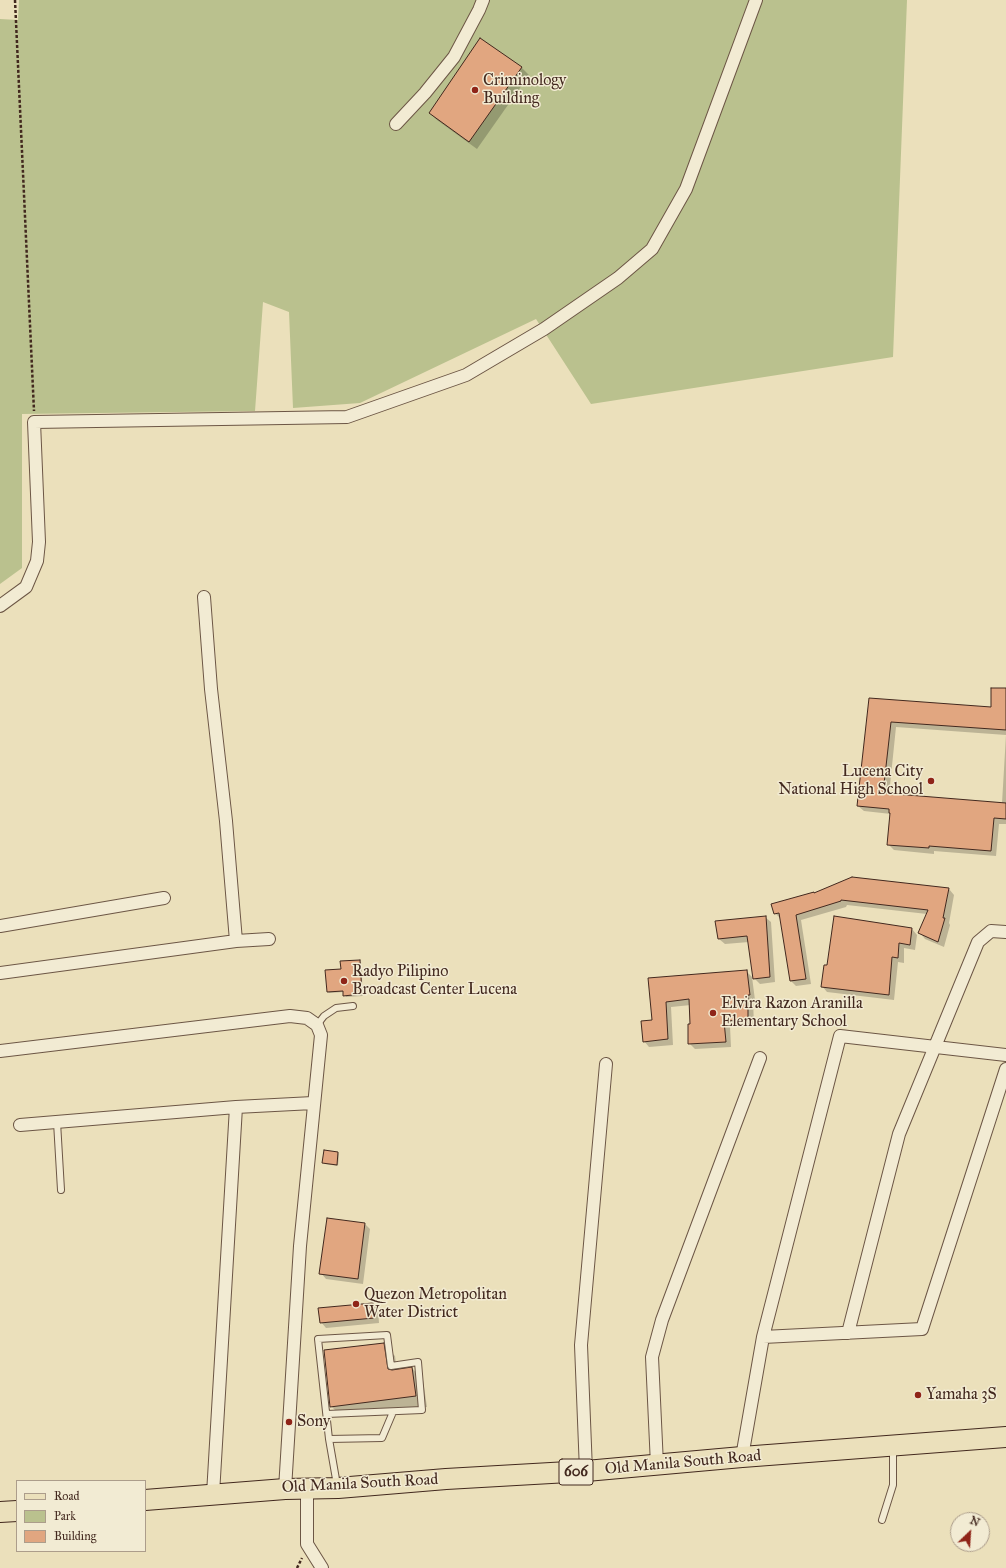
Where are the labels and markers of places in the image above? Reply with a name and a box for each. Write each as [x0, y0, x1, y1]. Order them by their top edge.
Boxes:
place label: Criminology Building [483, 71, 566, 109]
marker: Criminology Building [470, 85, 480, 95]
place label: Lucena City National High School [778, 762, 923, 800]
marker: Lucena City National High School [926, 776, 936, 786]
place label: Radyo Pilipino Broadcast Center Lucena [352, 962, 517, 1000]
marker: Radyo Pilipino Broadcast Center Lucena [339, 976, 349, 986]
place label: Elvira Razon Aranilla Elementary School [721, 994, 863, 1032]
marker: Elvira Razon Aranilla Elementary School [708, 1008, 718, 1018]
place label: Quezon Metropolitan Water District [364, 1285, 507, 1323]
marker: Quezon Metropolitan Water District [351, 1299, 361, 1309]
place label: Yamaha 3S [926, 1385, 997, 1405]
marker: Yamaha 3S [913, 1390, 923, 1400]
place label: Sony [297, 1412, 330, 1432]
marker: Sony [284, 1417, 294, 1427]

